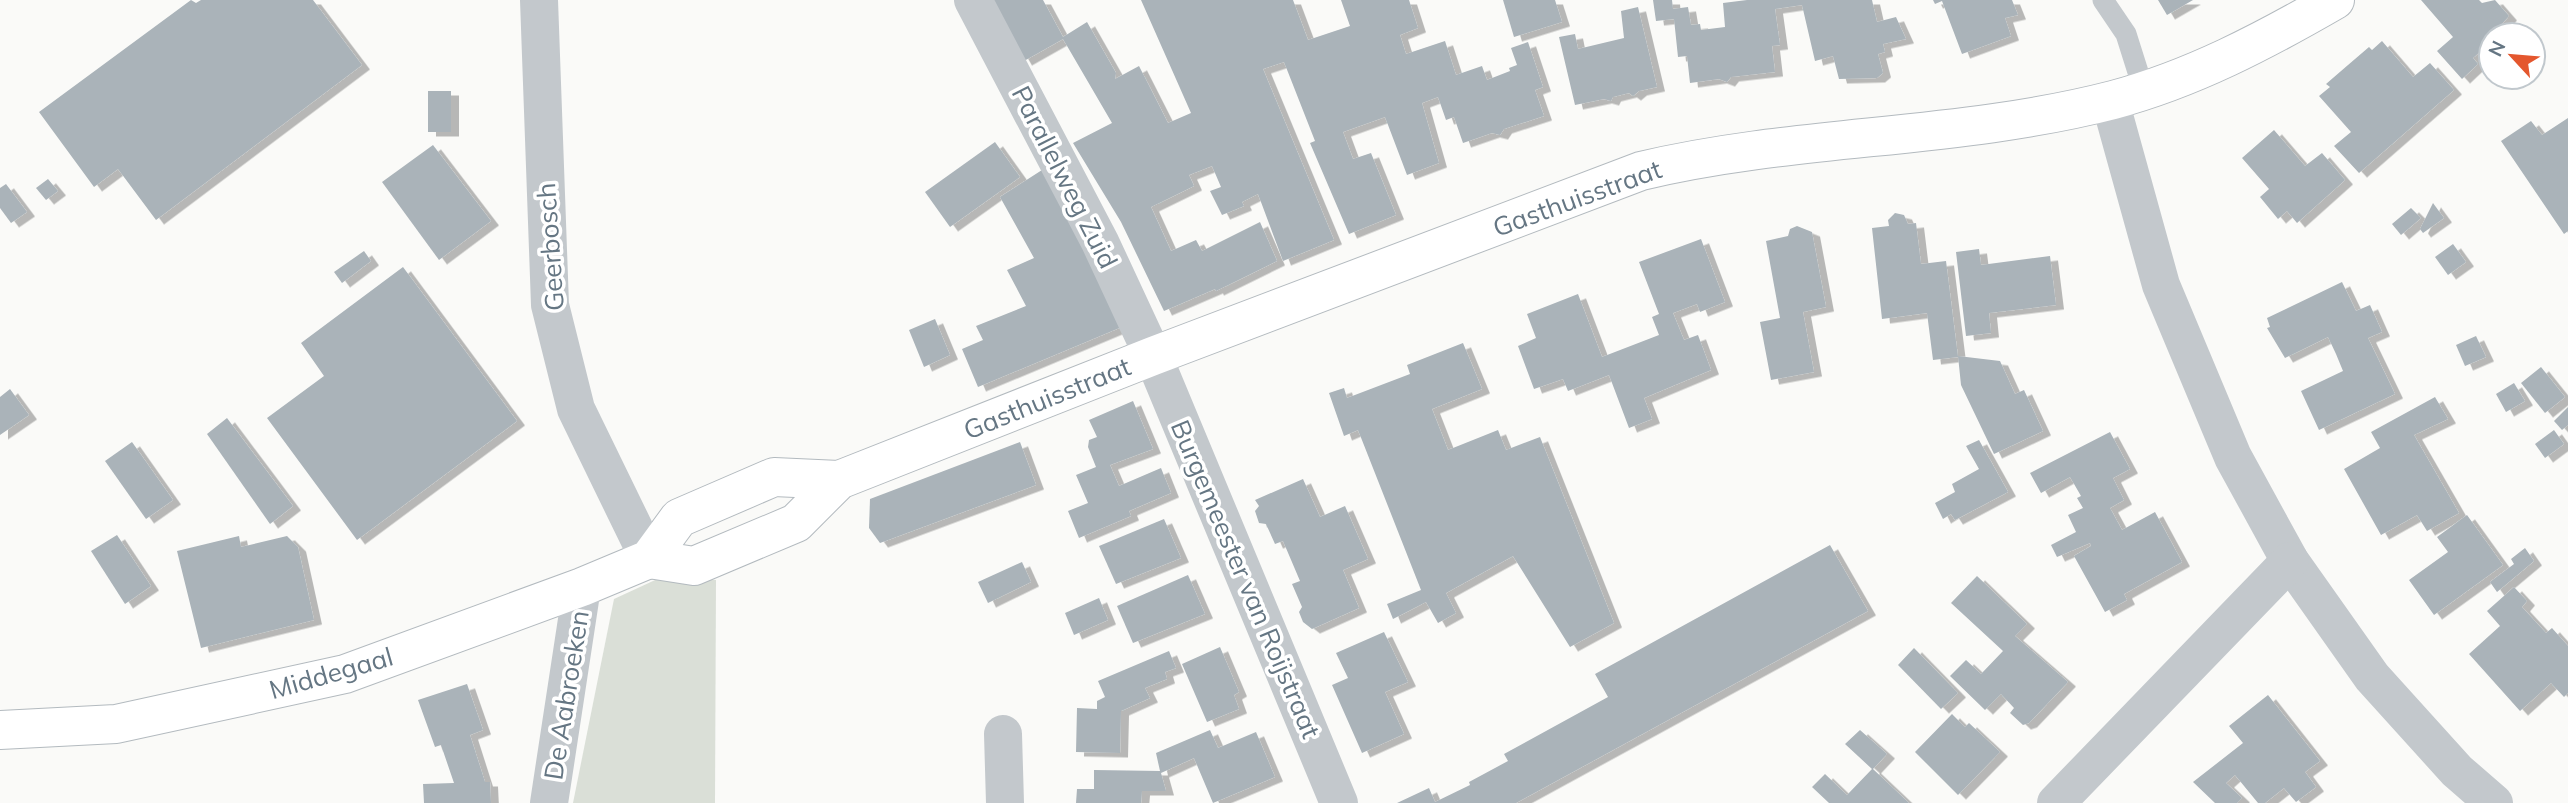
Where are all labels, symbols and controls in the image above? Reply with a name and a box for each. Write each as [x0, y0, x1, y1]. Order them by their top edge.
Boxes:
north arrow [2477, 21, 2547, 91]
text: N [2483, 37, 2511, 60]
street label: Parallelweg Zuid [1005, 80, 1125, 274]
street label: Gasthuisstraat [1488, 152, 1666, 244]
street label: Geerbosch [529, 182, 571, 312]
street label: Gasthuisstraat [959, 349, 1135, 447]
street label: Burgemeester van Roijstraat [1164, 415, 1328, 743]
street label: De Aabroeken [536, 608, 596, 782]
street label: Middegaal [265, 640, 397, 706]

